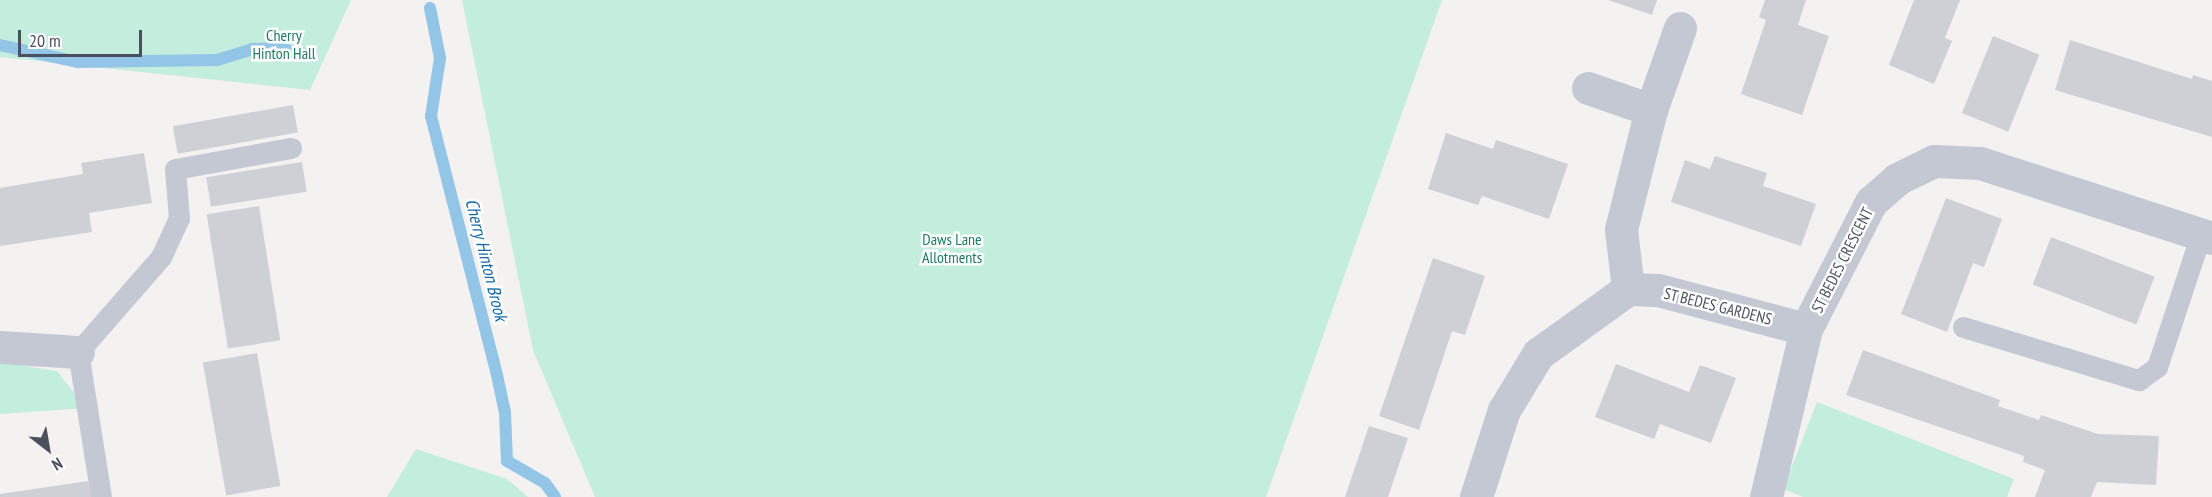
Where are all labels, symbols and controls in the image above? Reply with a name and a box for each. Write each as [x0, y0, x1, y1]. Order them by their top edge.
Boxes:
scale bar [21, 18, 146, 56]
park label: Cherry Hinton Hall [252, 25, 316, 63]
text: 20 m [29, 29, 61, 52]
water label: Cherry Hinton Brook [460, 196, 512, 324]
street label: ST BEDES CRESCENT [1807, 204, 1877, 316]
park label: Daws Lane Allotments [922, 229, 982, 267]
street label: ST BEDES GARDENS [1662, 283, 1774, 329]
north arrow [18, 419, 78, 479]
text: N [48, 454, 66, 475]

